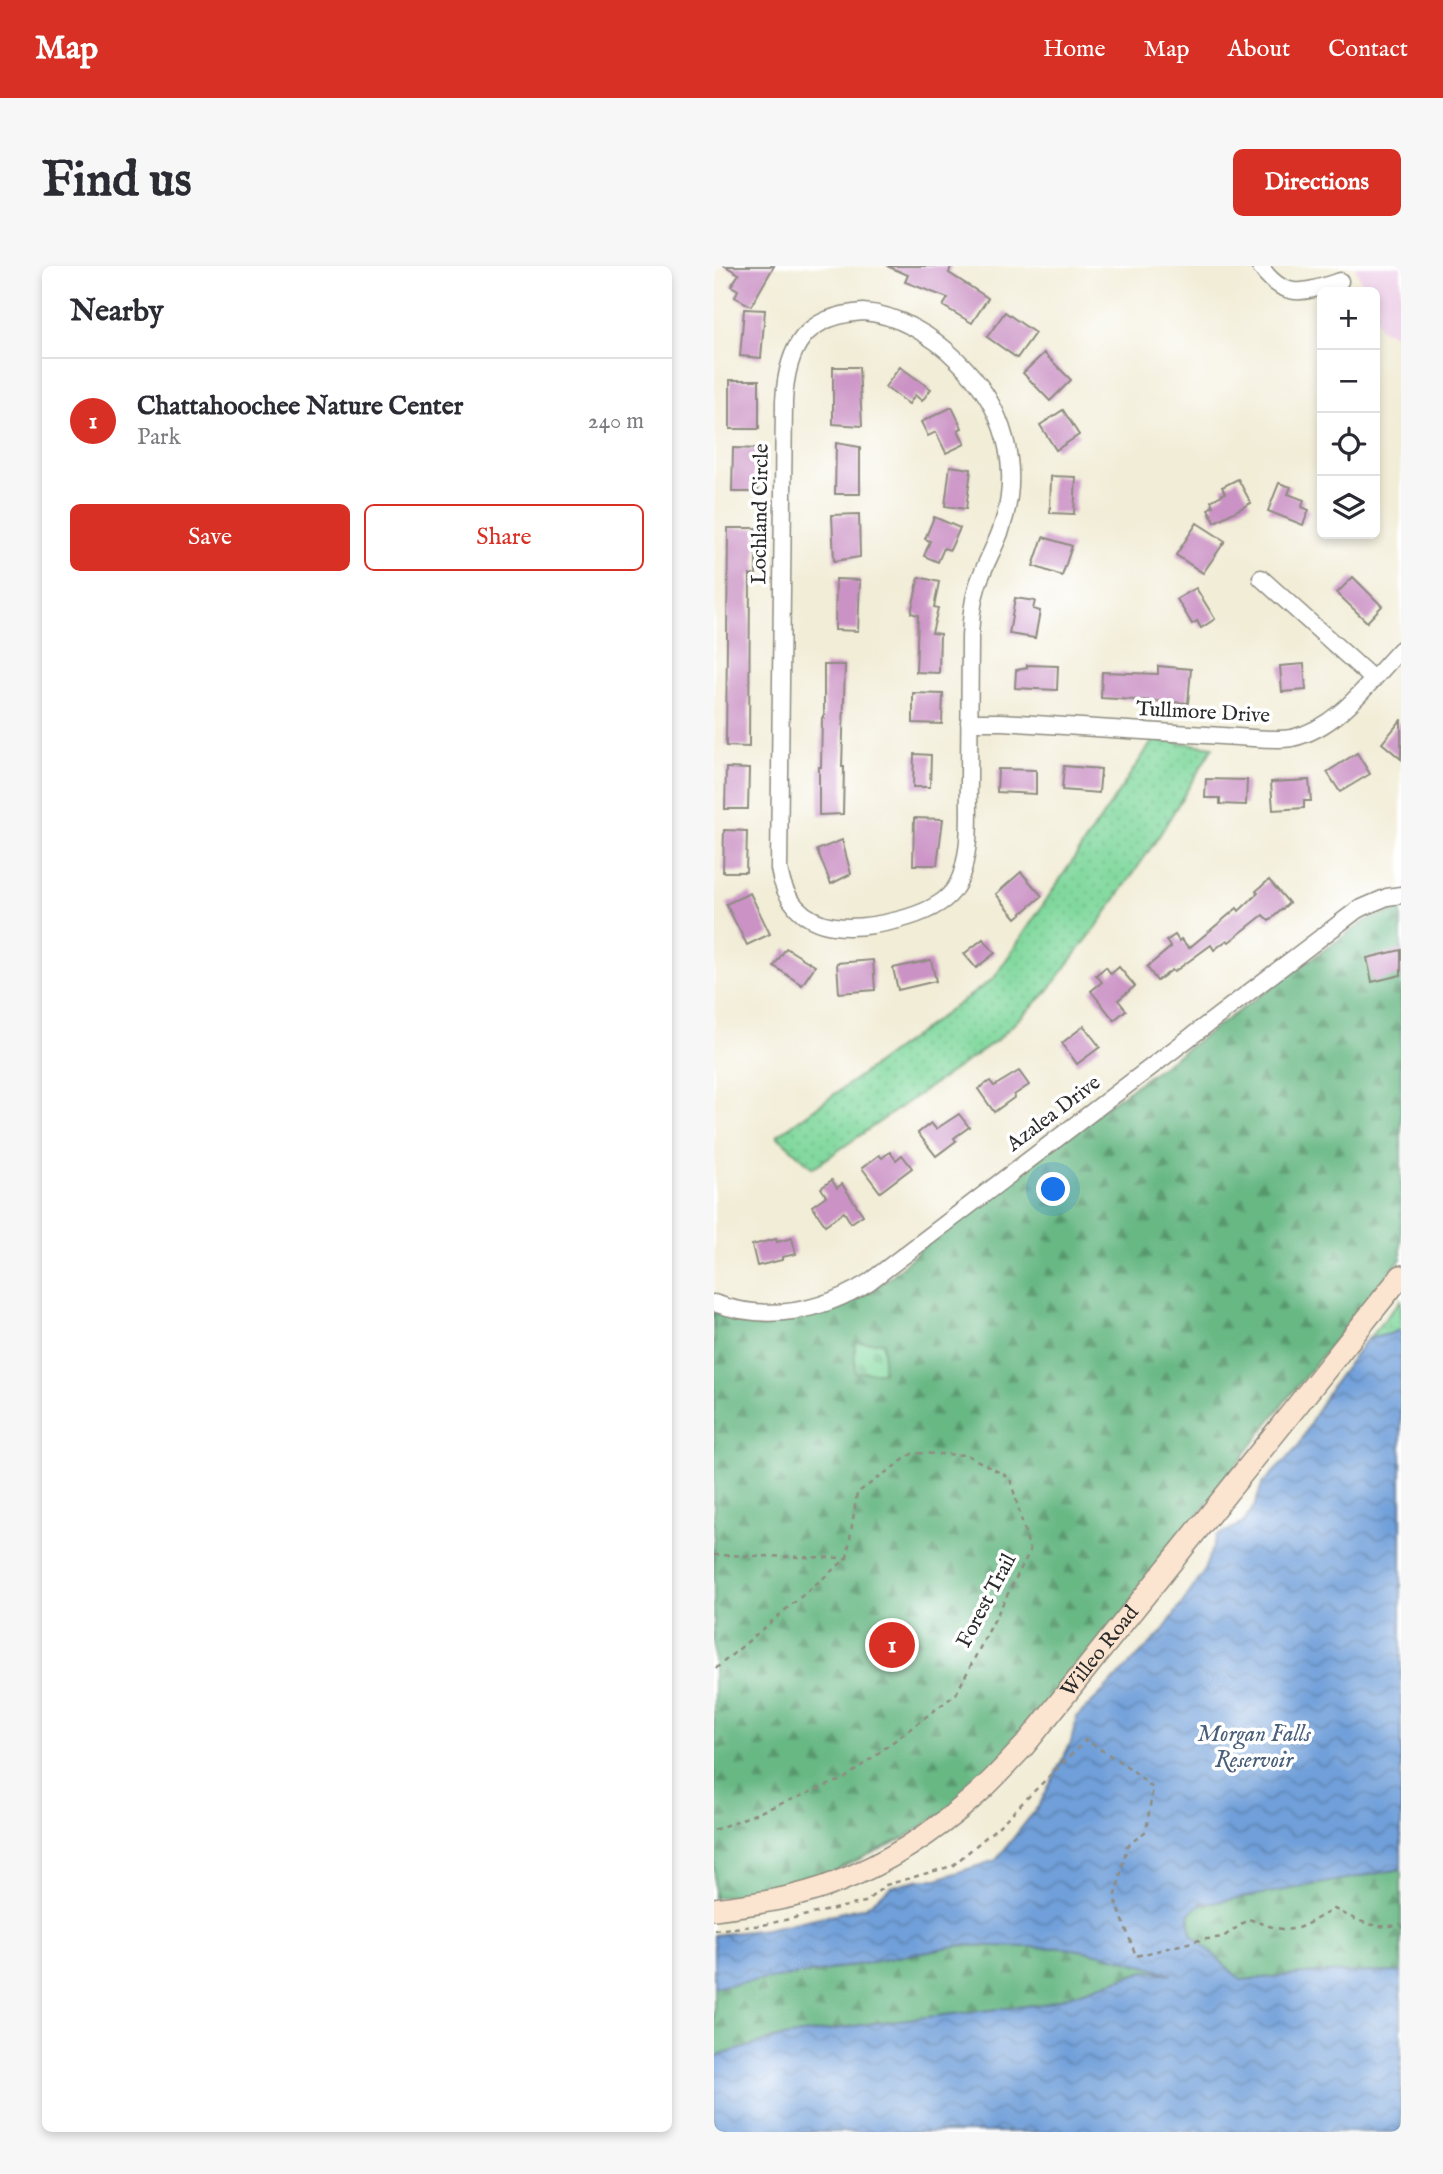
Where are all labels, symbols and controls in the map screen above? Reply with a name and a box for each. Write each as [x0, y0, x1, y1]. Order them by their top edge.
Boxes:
text: Map [35, 28, 98, 70]
text: Home [1043, 34, 1106, 65]
text: Map [1144, 34, 1190, 65]
text: About [1228, 34, 1290, 65]
text: Contact [1328, 34, 1408, 65]
button: Directions [1233, 149, 1401, 216]
text: Find us [42, 151, 192, 213]
map controls [1317, 287, 1380, 539]
button: + [1317, 287, 1380, 350]
text: Nearby [70, 293, 163, 331]
button: − [1317, 350, 1380, 413]
text: Chattahoochee Nature Center [137, 390, 463, 423]
text: 1 [89, 407, 97, 436]
text: 240 m [588, 407, 644, 436]
button: locate [1317, 413, 1380, 476]
text: Park [137, 423, 181, 452]
street label: Lochland Circle [746, 443, 776, 585]
button: layers [1317, 476, 1380, 539]
button: Save [70, 504, 350, 571]
button: Share [364, 504, 644, 571]
street label: Tullmore Drive [1135, 696, 1271, 730]
street label: Azalea Drive [1001, 1070, 1107, 1159]
your location [1036, 1172, 1070, 1206]
street label: Forest Trail [951, 1549, 1023, 1653]
street label: Willeo Road [1055, 1600, 1145, 1703]
pin: 1 [869, 1619, 915, 1671]
water label: Morgan Falls Reservoir [1197, 1720, 1311, 1775]

